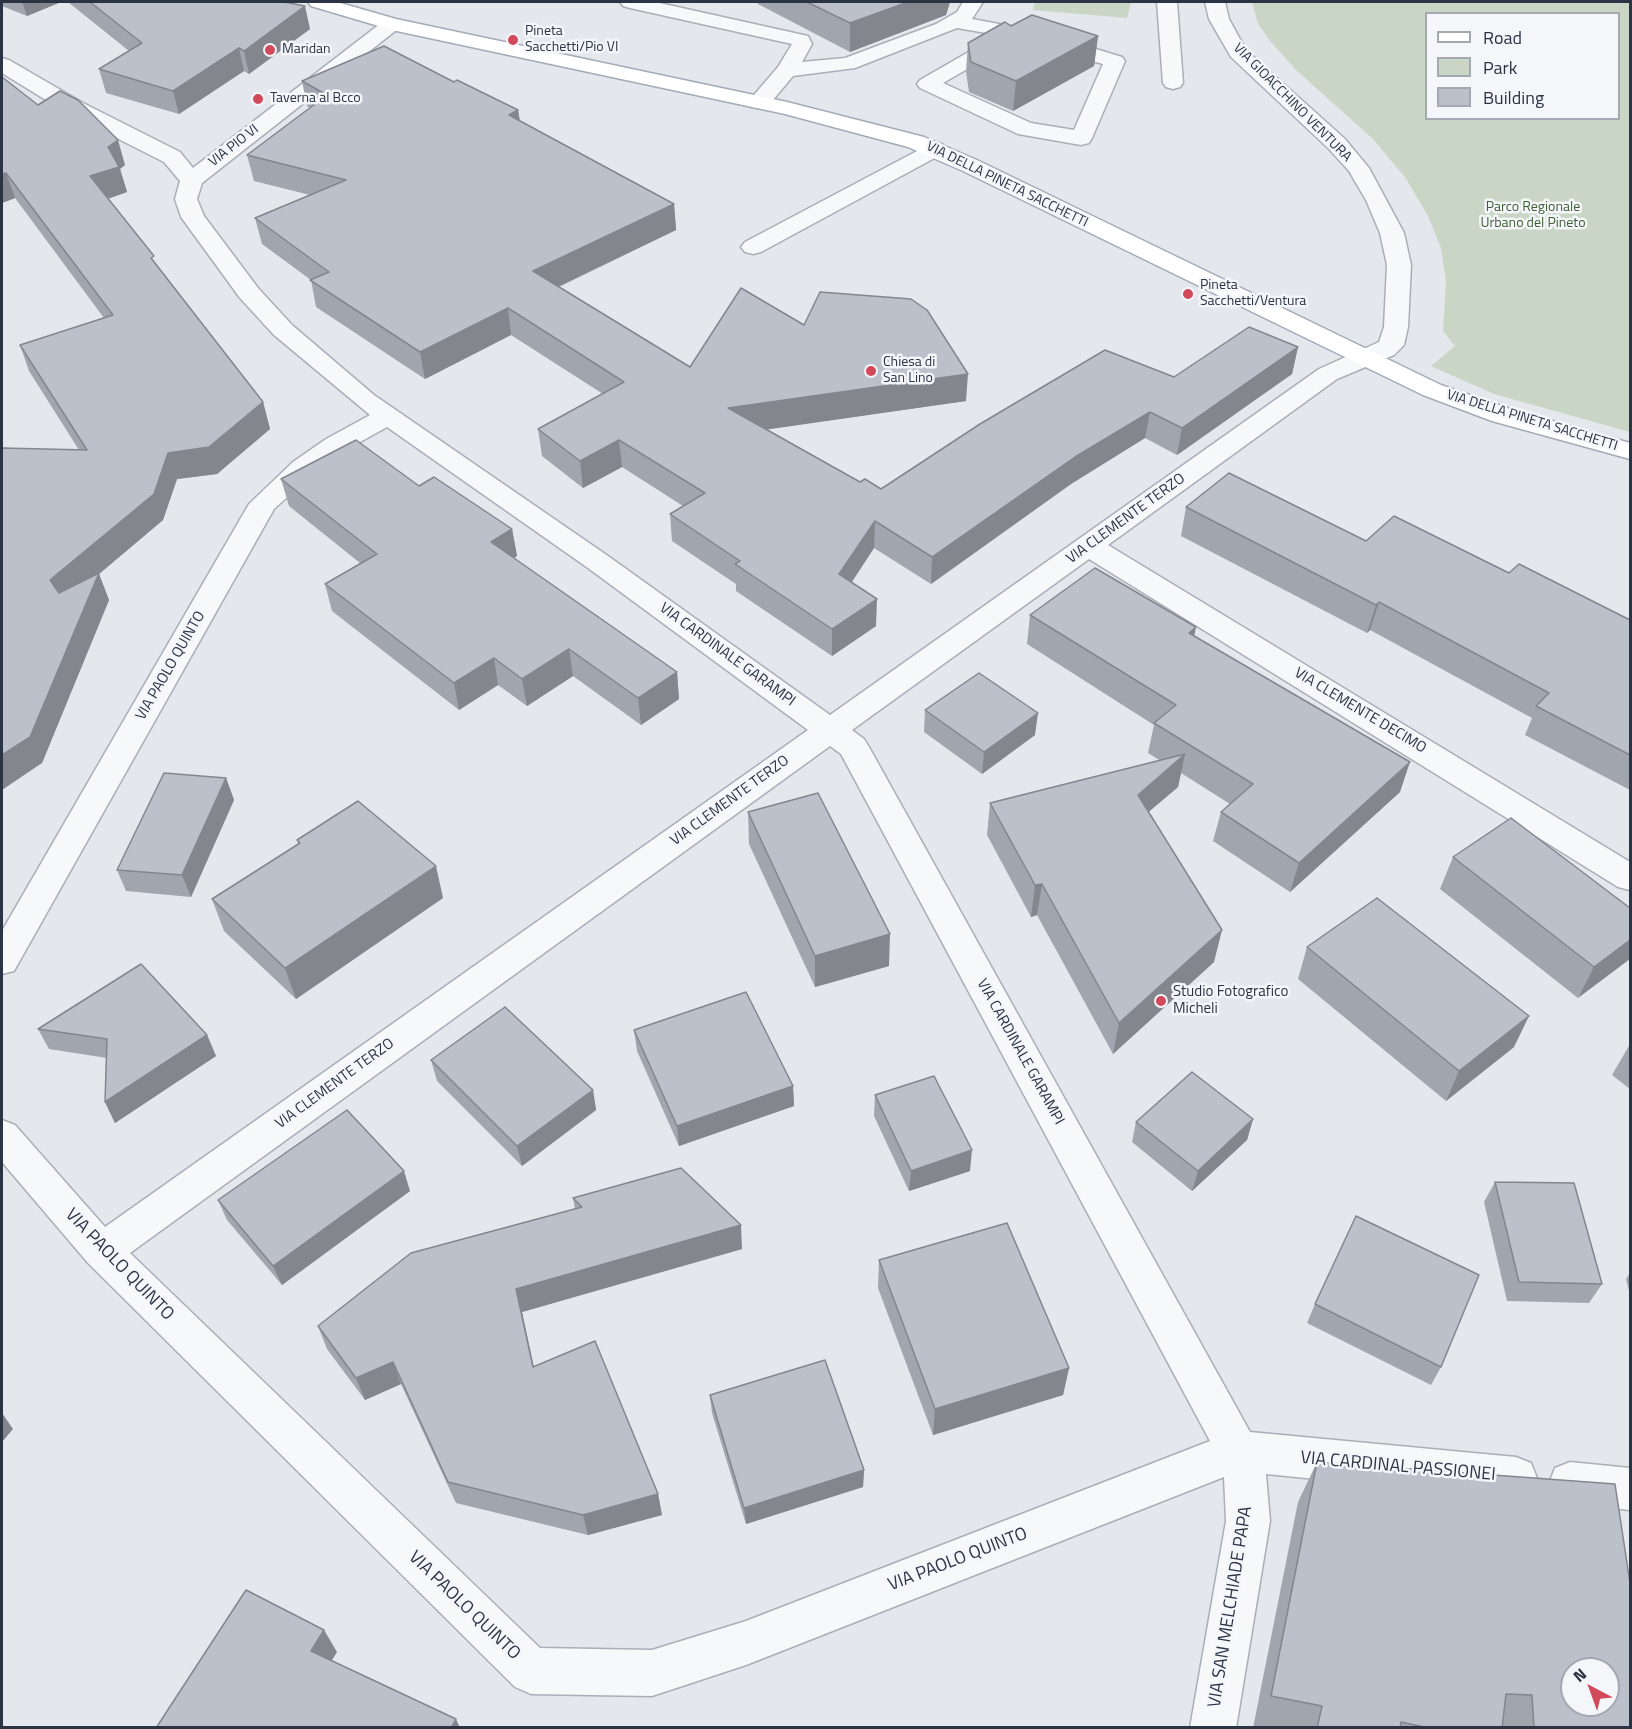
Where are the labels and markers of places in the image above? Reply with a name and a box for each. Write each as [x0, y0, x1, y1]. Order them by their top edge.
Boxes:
place label: Pineta Sacchetti/Pio VI [525, 24, 618, 56]
marker: Pineta Sacchetti/Pio VI [506, 33, 520, 47]
place label: Maridan [282, 42, 331, 58]
marker: Maridan [263, 43, 277, 57]
place label: Taverna al Bcco [270, 91, 361, 107]
marker: Taverna al Bcco [251, 92, 265, 106]
place label: Pineta Sacchetti/Ventura [1200, 278, 1306, 310]
marker: Pineta Sacchetti/Ventura [1181, 287, 1195, 301]
place label: Chiesa di San Lino [883, 355, 935, 388]
marker: Chiesa di San Lino [864, 364, 878, 378]
place label: Studio Fotografico Micheli [1173, 983, 1288, 1018]
marker: Studio Fotografico Micheli [1154, 994, 1168, 1008]

